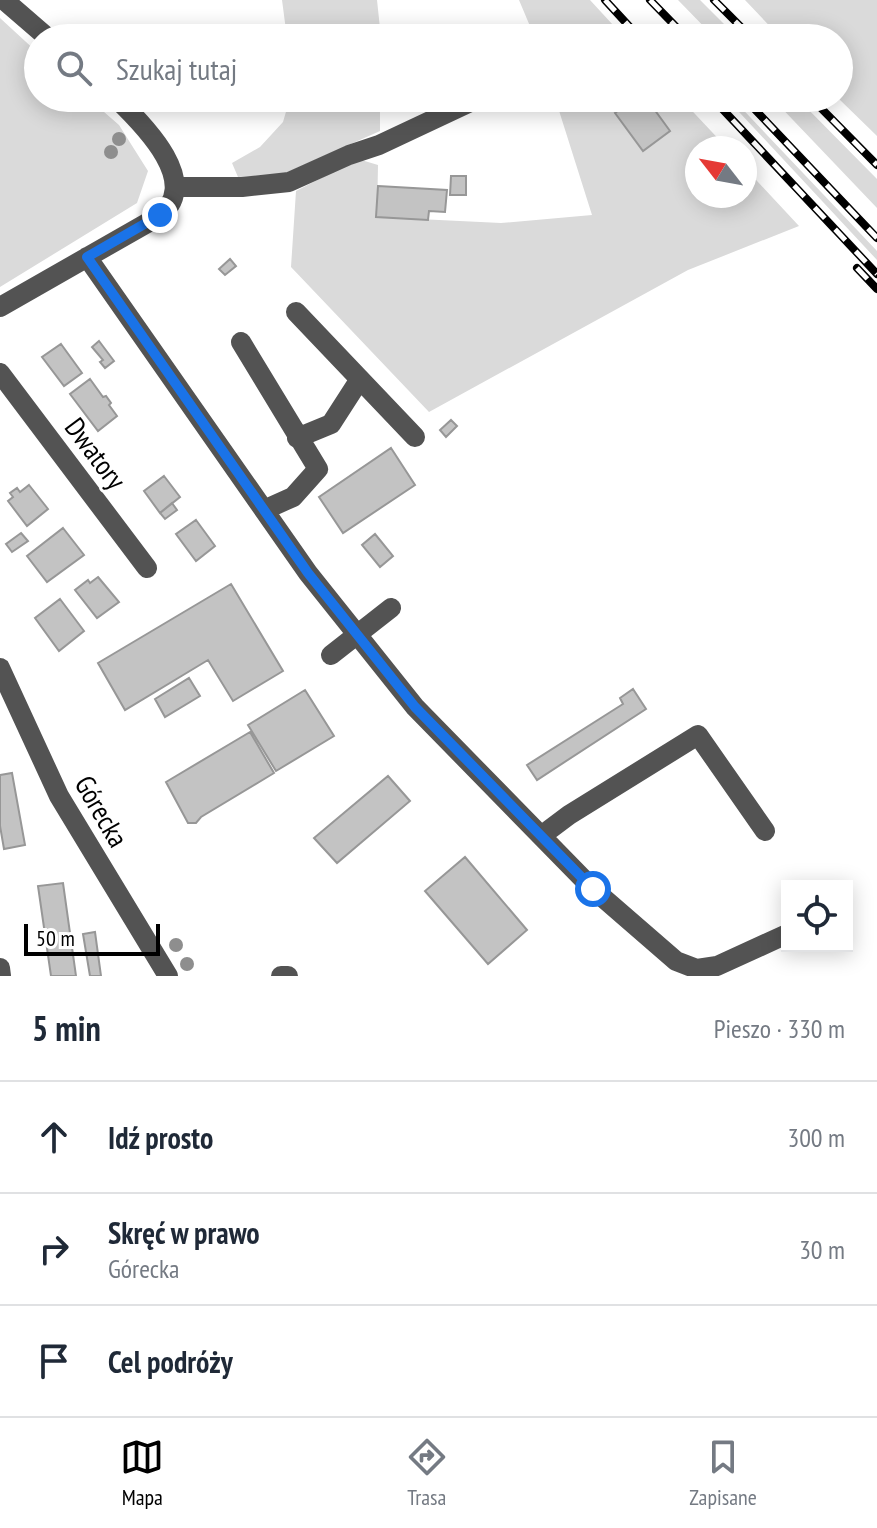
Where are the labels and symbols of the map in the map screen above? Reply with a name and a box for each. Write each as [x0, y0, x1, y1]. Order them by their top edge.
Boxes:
north arrow [685, 136, 757, 208]
route end [142, 197, 178, 233]
street label: Dwatory [57, 410, 135, 497]
street label: Górecka [67, 768, 137, 854]
route start [575, 871, 611, 907]
scale bar [24, 920, 160, 956]

